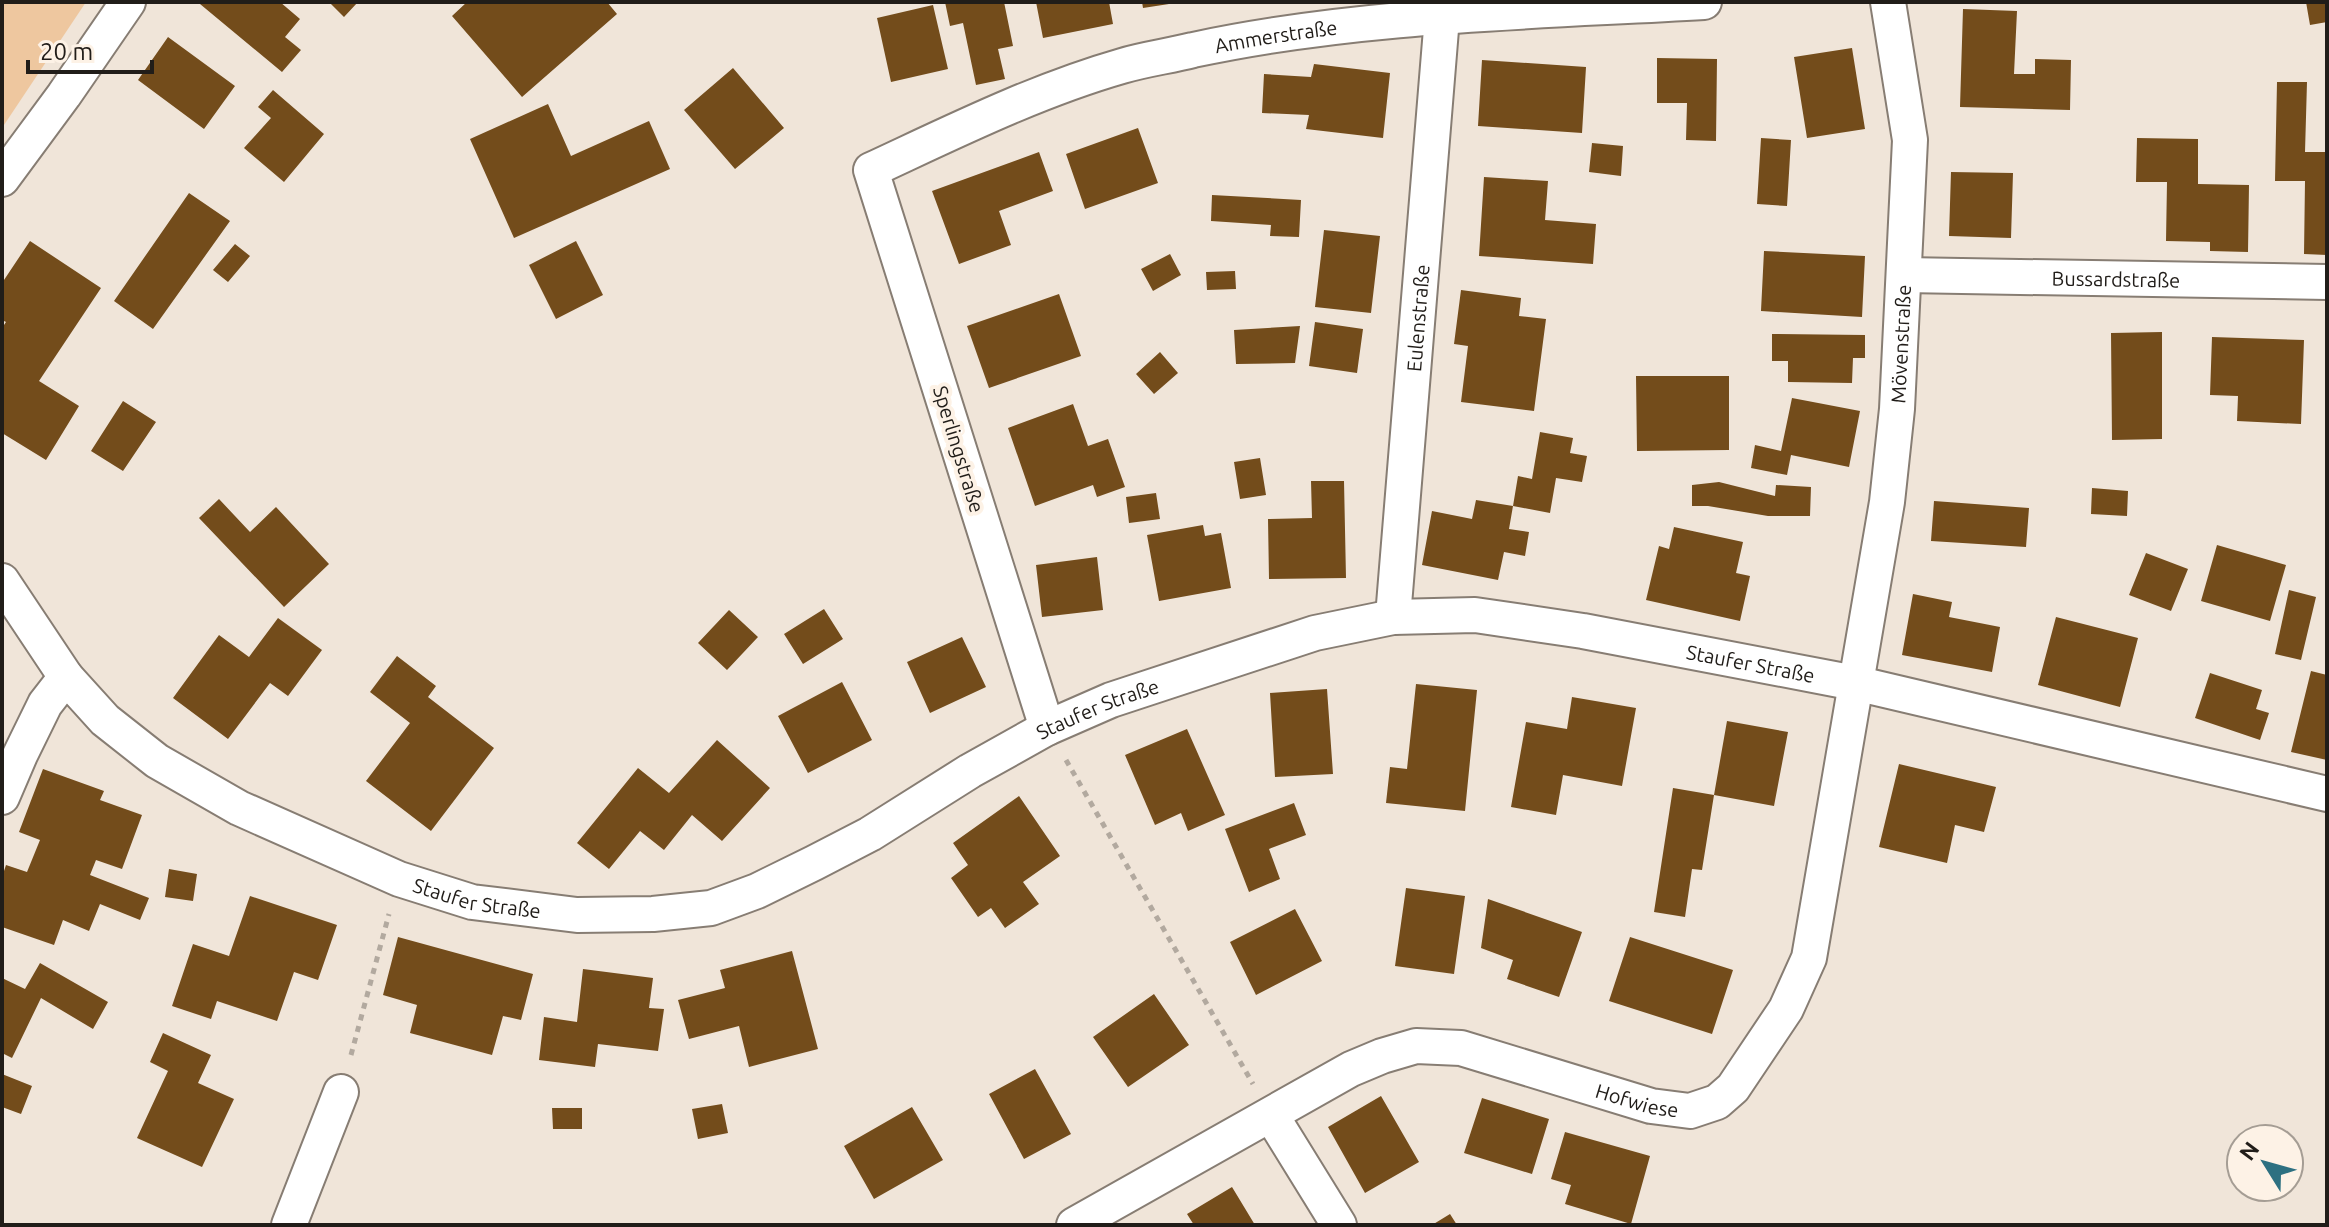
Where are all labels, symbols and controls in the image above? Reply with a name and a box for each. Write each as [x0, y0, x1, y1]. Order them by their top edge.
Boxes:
street label: Ammerstraße [1213, 15, 1338, 57]
scale bar [28, 24, 152, 74]
text: 20 m [40, 38, 93, 65]
street label: Eulenstraße [1402, 263, 1433, 373]
street label: Bussardstraße [2052, 266, 2180, 291]
street label: Mövenstraße [1886, 284, 1914, 404]
street label: Sperlingstraße [929, 383, 989, 515]
street label: Staufer Straße [1685, 640, 1817, 687]
street label: Staufer Straße [1032, 674, 1161, 743]
street label: Staufer Straße [411, 873, 542, 922]
street label: Hofwiese [1593, 1078, 1680, 1121]
north arrow [2225, 1123, 2305, 1203]
text: N [2234, 1137, 2264, 1165]

